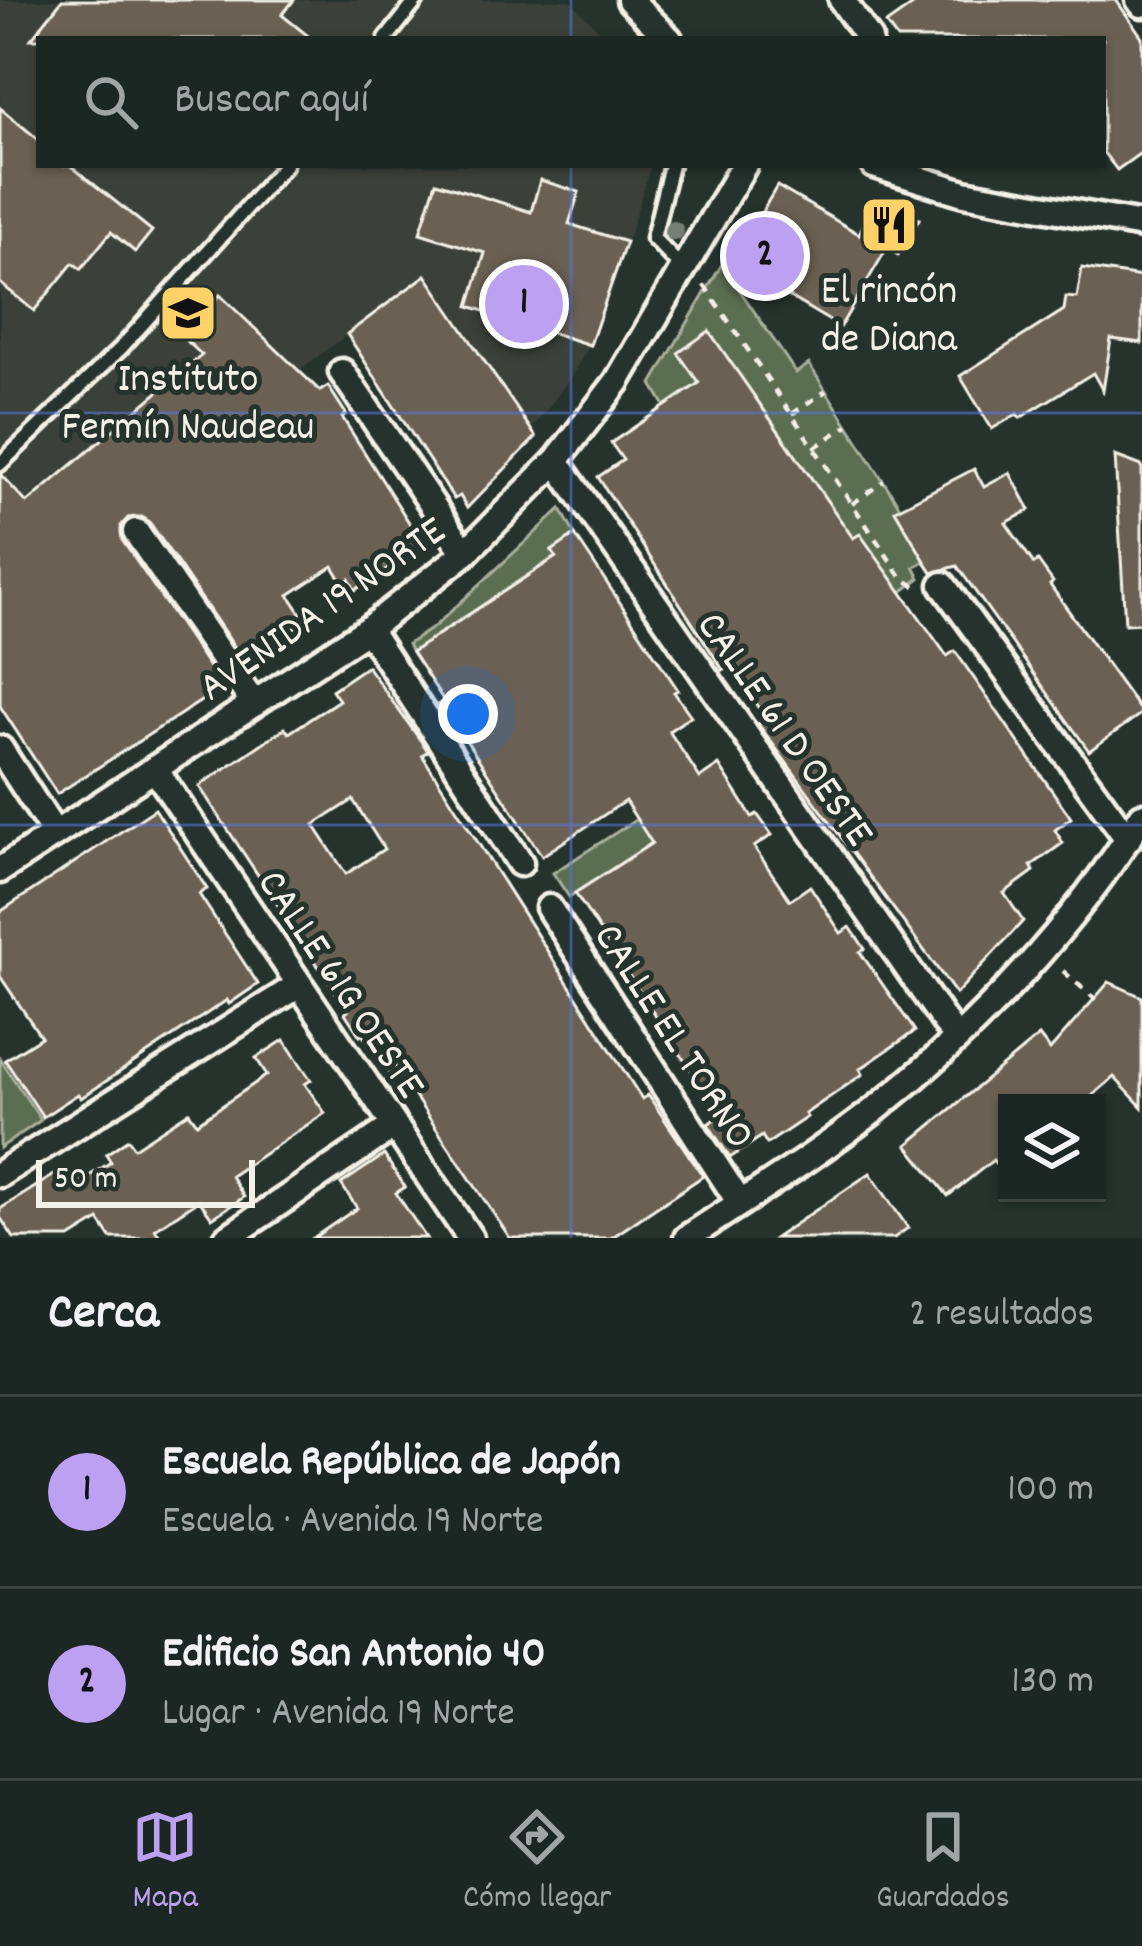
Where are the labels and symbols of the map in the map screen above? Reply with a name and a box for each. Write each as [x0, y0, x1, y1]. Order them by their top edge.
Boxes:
restaurant icon: El rincón de Diana [858, 194, 920, 256]
pin: 2 [726, 211, 804, 301]
pin: 1 [485, 259, 563, 349]
place label: El rincón de Diana [821, 264, 958, 372]
school or university icon: Instituto Fermín Naudeau [157, 282, 219, 344]
place label: Instituto Fermín Naudeau [62, 352, 314, 460]
street label: AVENIDA 19 NORTE [188, 504, 460, 719]
street label: CALLE 61 D OESTE [679, 601, 886, 861]
your location [438, 684, 498, 744]
street label: CALLE 61G OESTE [239, 859, 437, 1112]
street label: CALLE EL TORNO [575, 913, 767, 1163]
scale bar [36, 1154, 255, 1207]

